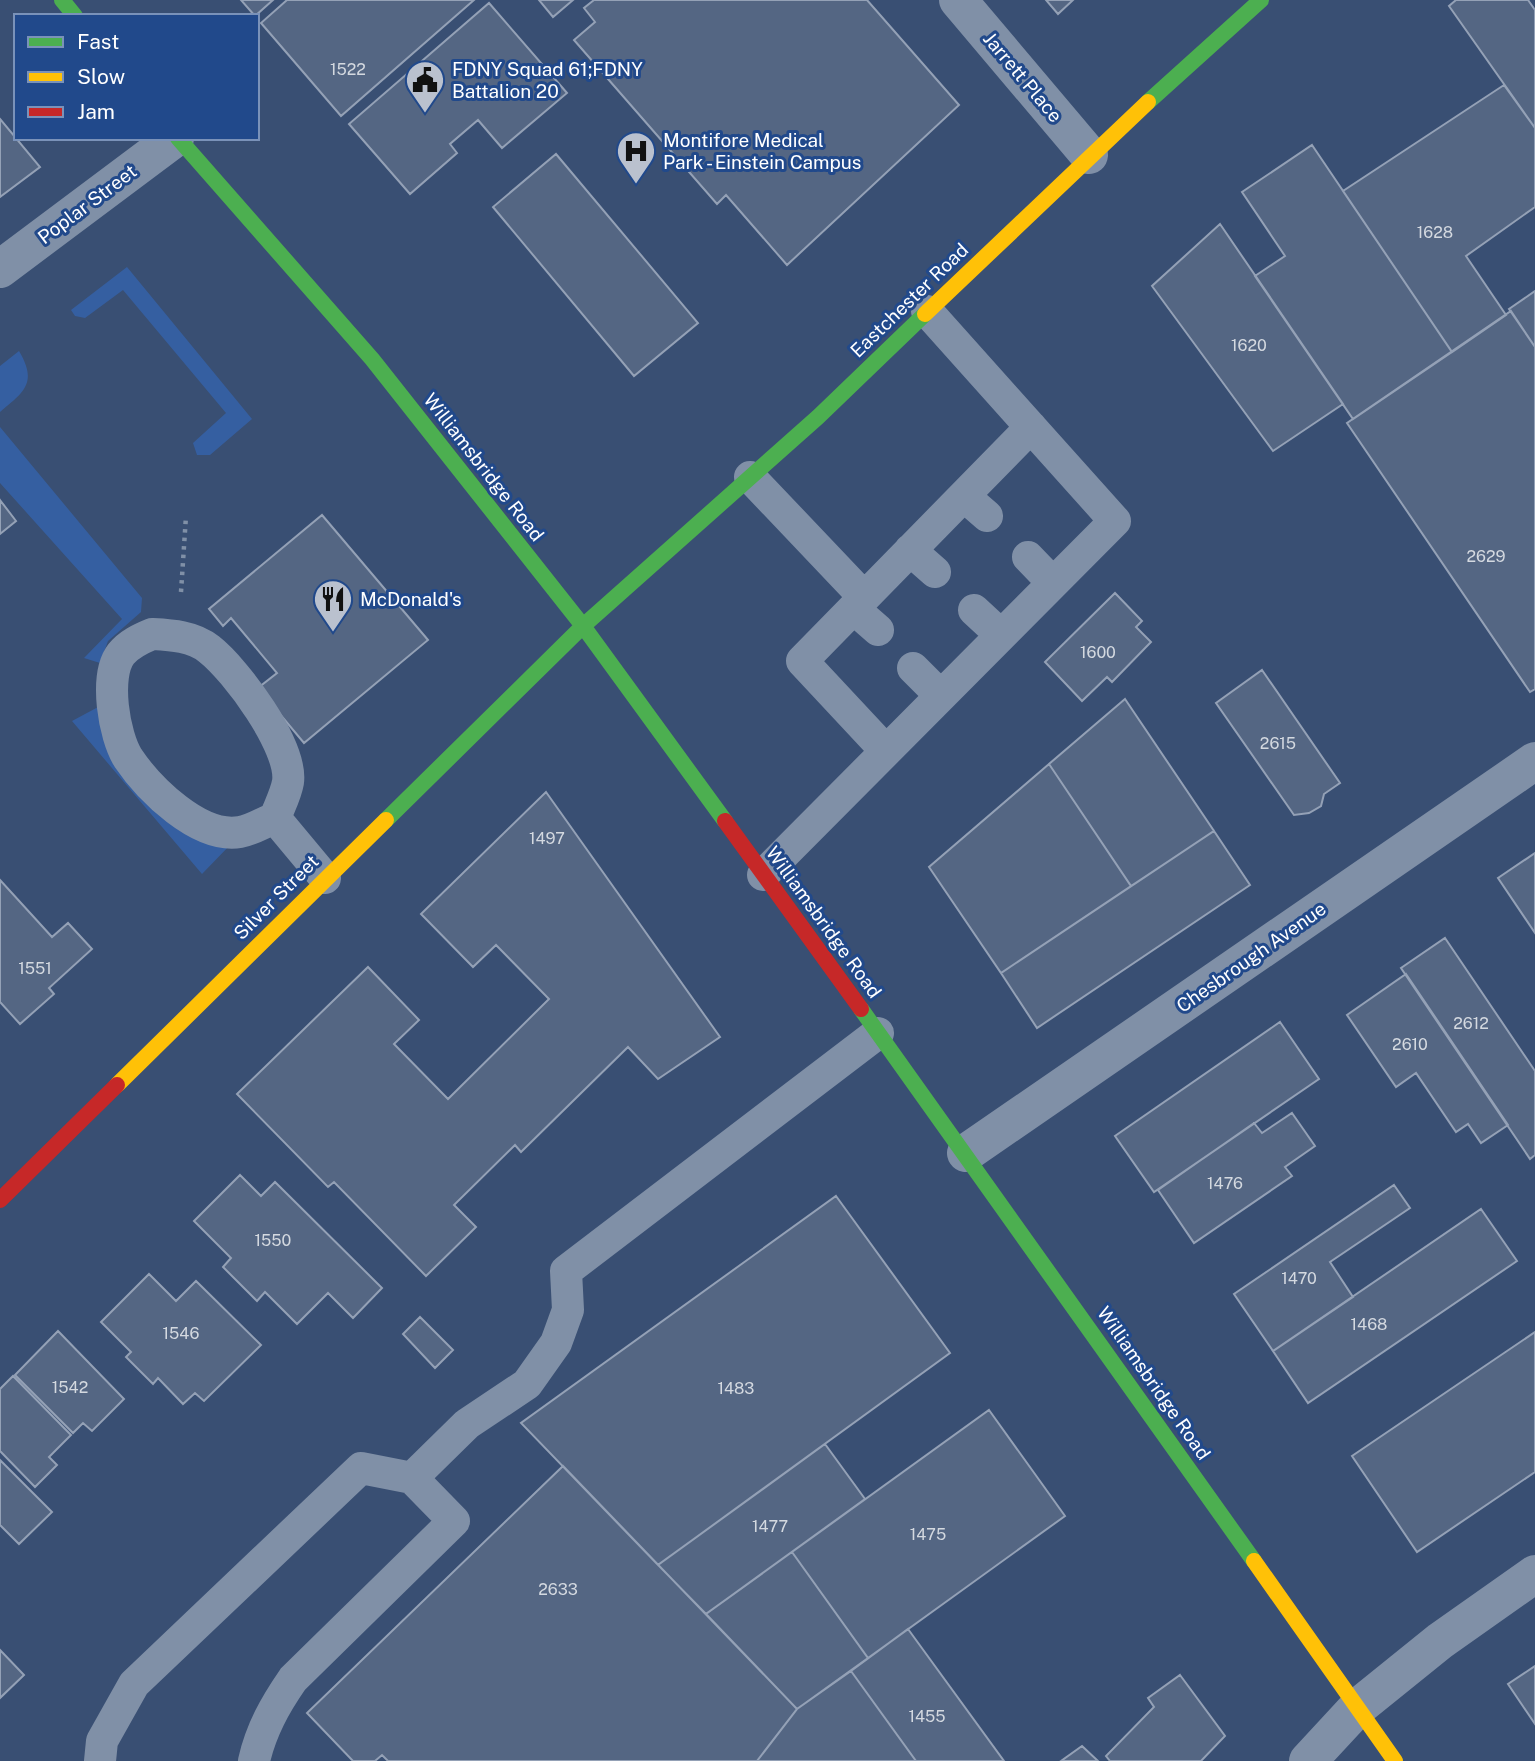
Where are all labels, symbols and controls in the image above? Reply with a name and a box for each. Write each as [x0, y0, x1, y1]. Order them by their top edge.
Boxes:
legend [14, 14, 259, 140]
street label: Jarrett Place [979, 28, 1067, 126]
text: Fast [77, 29, 119, 54]
place label: FDNY Squad 61;FDNY Battalion 20 [452, 58, 643, 102]
public building icon: FDNY Squad 61;FDNY Battalion 20 [404, 59, 446, 114]
house number: 1522 [330, 60, 366, 79]
text: Slow [77, 64, 125, 89]
text: Jam [77, 99, 115, 124]
place label: Montifore Medical Park - Einstein Campus [663, 129, 861, 173]
hospital icon: Montifore Medical Park - Einstein Campus [615, 130, 657, 185]
street label: Poplar Street [33, 160, 141, 248]
house number: 1628 [1417, 223, 1453, 242]
street label: Eastchester Road [846, 238, 972, 362]
house number: 1620 [1231, 336, 1267, 355]
street label: Williamsbridge Road [419, 389, 549, 545]
house number: 2629 [1466, 547, 1506, 566]
restaurant icon: McDonald's [312, 578, 354, 633]
place label: McDonald's [360, 588, 462, 610]
house number: 1600 [1080, 643, 1116, 662]
house number: 2615 [1260, 734, 1296, 753]
house number: 1497 [529, 829, 565, 848]
street label: Williamsbridge Road [762, 842, 886, 1002]
street label: Silver Street [229, 850, 323, 944]
street label: Chesbrough Avenue [1172, 897, 1330, 1017]
house number: 1551 [18, 959, 52, 978]
house number: 2612 [1453, 1014, 1489, 1033]
house number: 2610 [1392, 1035, 1428, 1054]
house number: 1476 [1207, 1174, 1243, 1193]
house number: 1550 [255, 1231, 292, 1250]
house number: 1470 [1281, 1269, 1317, 1288]
street label: Williamsbridge Road [1093, 1302, 1215, 1464]
house number: 1468 [1351, 1315, 1387, 1334]
house number: 1546 [163, 1324, 199, 1343]
house number: 1542 [52, 1378, 88, 1397]
house number: 1483 [718, 1379, 754, 1398]
house number: 1477 [752, 1517, 788, 1536]
house number: 1475 [910, 1525, 946, 1544]
house number: 2633 [538, 1580, 578, 1599]
house number: 1455 [909, 1707, 945, 1726]

